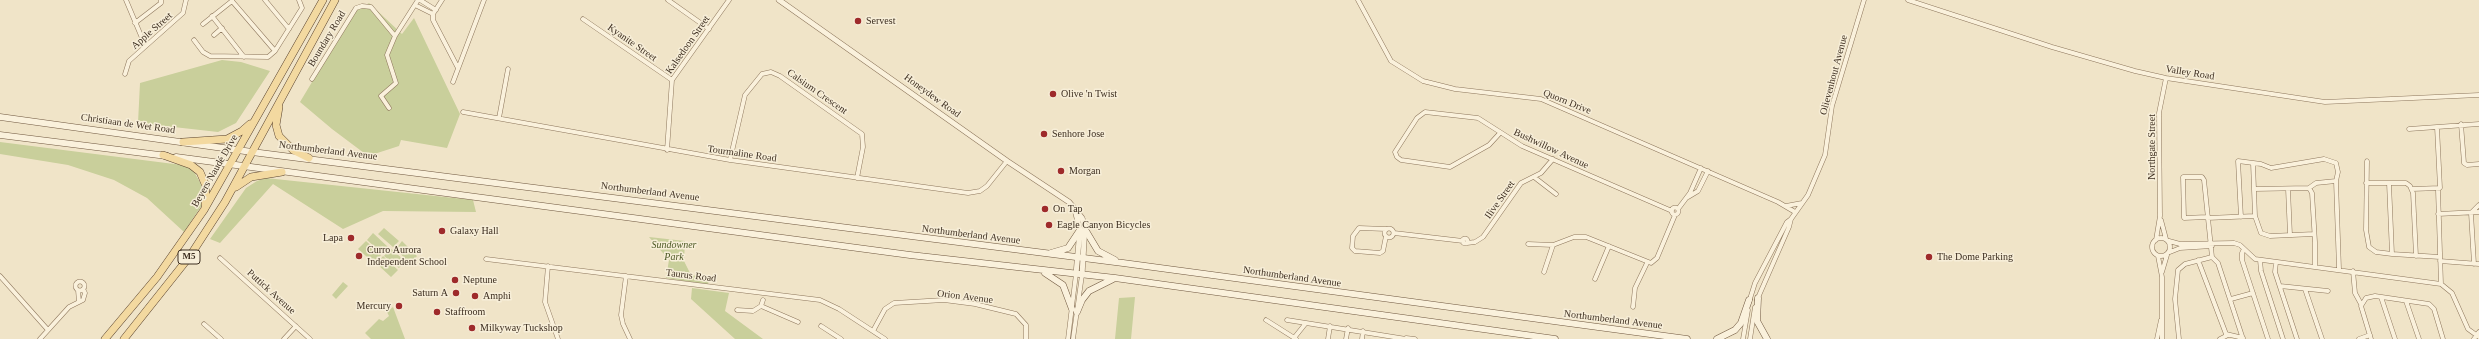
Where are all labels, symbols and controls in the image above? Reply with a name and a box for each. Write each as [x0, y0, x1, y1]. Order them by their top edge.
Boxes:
street label: Boundary Road [306, 9, 348, 69]
street label: Apple Street [129, 10, 175, 52]
street label: Kalsedoon Street [663, 13, 713, 77]
place label: Servest [866, 15, 895, 27]
marker: Servest [853, 16, 863, 26]
street label: Kyanite Street [605, 22, 659, 64]
street label: Olievenhout Avenue [1818, 34, 1850, 116]
street label: Valley Road [2165, 63, 2215, 83]
street label: Calsium Crescent [785, 67, 849, 117]
street label: Honeydew Road [901, 71, 963, 121]
street label: Quorn Drive [1541, 87, 1593, 117]
place label: Olive 'n Twist [1061, 88, 1117, 100]
marker: Olive 'n Twist [1048, 89, 1058, 99]
street label: Christiaan de Wet Road [80, 111, 176, 137]
street label: Northgate Street [2146, 114, 2158, 180]
street label: Bushwillow Avenue [1512, 126, 1590, 172]
place label: Senhore Jose [1052, 128, 1104, 140]
marker: Senhore Jose [1039, 129, 1049, 139]
street label: Beyers Naudé Drive [189, 133, 241, 209]
street label: Northumberland Avenue [278, 139, 378, 163]
street label: Tourmaline Road [707, 143, 777, 165]
place label: Morgan [1069, 165, 1100, 177]
marker: Morgan [1056, 166, 1066, 176]
street label: Ilive Street [1482, 178, 1518, 222]
street label: Northumberland Avenue [600, 180, 700, 204]
place label: On Tap [1053, 203, 1083, 215]
marker: On Tap [1040, 204, 1050, 214]
place label: Eagle Canyon Bicycles [1057, 219, 1150, 231]
marker: Eagle Canyon Bicycles [1044, 220, 1054, 230]
street label: Northumberland Avenue [921, 223, 1021, 247]
place label: Galaxy Hall [450, 225, 499, 237]
marker: Galaxy Hall [437, 226, 447, 236]
place label: Lapa [323, 232, 343, 244]
marker: Lapa [346, 233, 356, 243]
park label: Sundowner Park [652, 239, 696, 262]
place label: Curro Aurora Independent School [367, 244, 447, 268]
road number: M5 [178, 250, 200, 264]
marker: Curro Aurora Independent School [354, 251, 364, 261]
place label: The Dome Parking [1937, 251, 2013, 263]
marker: The Dome Parking [1924, 252, 1934, 262]
street label: Northumberland Avenue [1242, 264, 1342, 290]
street label: Puttick Avenue [244, 267, 298, 317]
street label: Taurus Road [665, 267, 717, 285]
place label: Neptune [463, 274, 497, 286]
marker: Neptune [450, 275, 460, 285]
place label: Saturn A [412, 287, 448, 299]
marker: Saturn A [451, 288, 461, 298]
street label: Orion Avenue [936, 288, 994, 306]
place label: Amphi [483, 290, 511, 302]
marker: Amphi [470, 291, 480, 301]
place label: Mercury [357, 300, 391, 312]
marker: Mercury [394, 301, 404, 311]
place label: Staffroom [445, 306, 485, 318]
marker: Staffroom [432, 307, 442, 317]
street label: Northumberland Avenue [1563, 308, 1663, 332]
place label: Milkyway Tuckshop [480, 322, 563, 334]
marker: Milkyway Tuckshop [467, 323, 477, 333]

